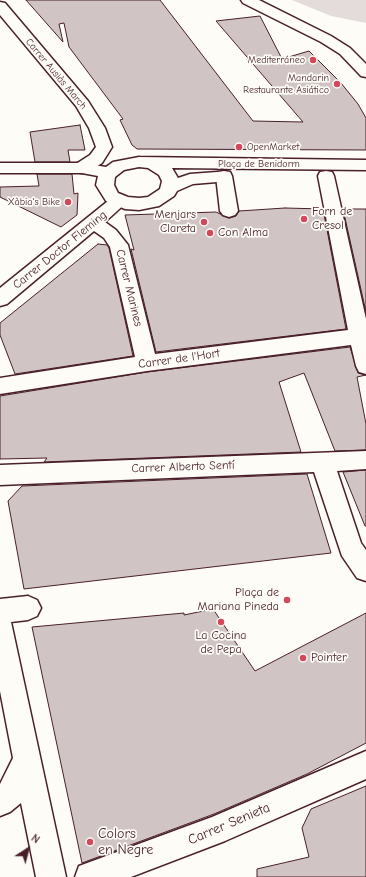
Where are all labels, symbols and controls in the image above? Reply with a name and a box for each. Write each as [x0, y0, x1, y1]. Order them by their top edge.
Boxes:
street label: Carrer Ausiàs March [23, 36, 89, 112]
place label: Mediterráneo [248, 54, 305, 66]
marker: Mediterráneo [308, 55, 318, 65]
place label: Mandarin Restaurante Asiático [243, 72, 329, 96]
marker: Mandarin Restaurante Asiático [332, 79, 342, 89]
place label: OpenMarket [247, 141, 299, 153]
marker: OpenMarket [234, 142, 244, 152]
street label: Plaça de Benidorm [218, 158, 300, 170]
place label: Xàbia's Bike [8, 196, 60, 208]
marker: Xàbia's Bike [63, 197, 73, 207]
place label: Forn de Cresol [312, 205, 352, 233]
street label: Carrer Doctor Fleming [10, 208, 110, 292]
place label: Menjars Clareta [155, 208, 196, 236]
marker: Forn de Cresol [299, 214, 309, 224]
marker: Menjars Clareta [199, 217, 209, 227]
place label: Con Alma [218, 226, 268, 240]
marker: Con Alma [205, 228, 215, 238]
street label: Carrer Marines [112, 248, 146, 328]
street label: Carrer de l'Hort [137, 346, 221, 372]
street label: Carrer Alberto Sentí [131, 458, 235, 476]
place label: Plaça de Mariana Pineda [198, 586, 279, 614]
marker: Plaça de Mariana Pineda [282, 595, 292, 605]
marker: La Cocina de Pepa [216, 617, 226, 627]
place label: La Cocina de Pepa [195, 629, 247, 657]
place label: Pointer [311, 651, 347, 665]
marker: Pointer [298, 653, 308, 663]
street label: Carrer Senieta [185, 799, 273, 849]
place label: Colors en Negre [98, 826, 153, 858]
north arrow [8, 829, 48, 869]
text: N [29, 832, 42, 846]
marker: Colors en Negre [85, 837, 95, 847]

